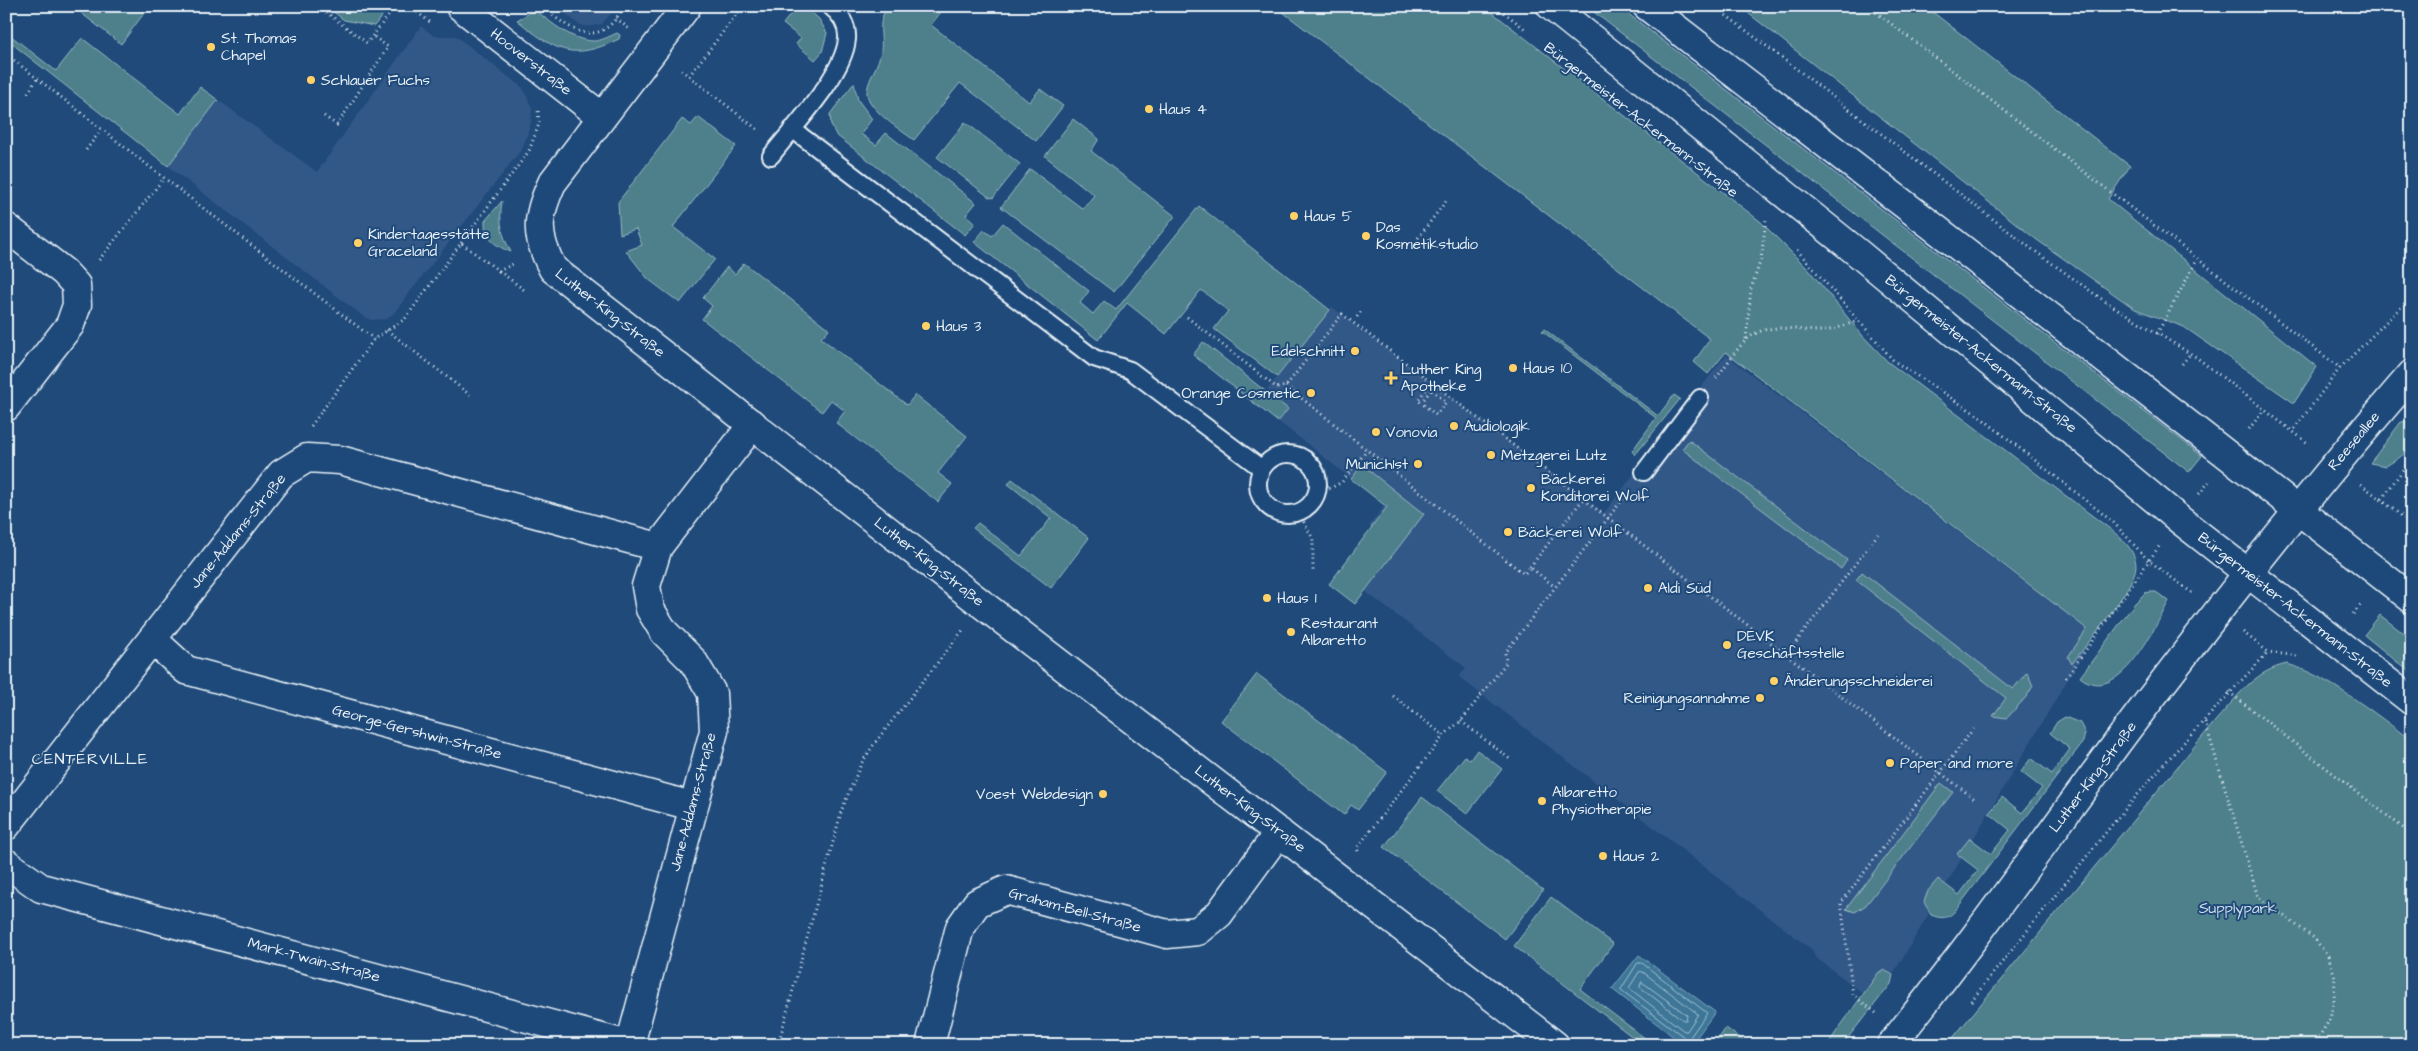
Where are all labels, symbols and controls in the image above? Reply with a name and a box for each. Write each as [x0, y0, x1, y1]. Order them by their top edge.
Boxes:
street label: Hooverstraße [486, 23, 576, 101]
place label: St. Thomas Chapel [221, 28, 297, 66]
street label: Bürgermeister-Ackermann-Straße [1539, 37, 1743, 203]
marker: St. Thomas Chapel [205, 41, 217, 53]
place label: Schlauer Fuchs [321, 70, 430, 91]
marker: Schlauer Fuchs [305, 74, 317, 86]
place label: Haus 4 [1159, 99, 1207, 120]
marker: Haus 4 [1143, 103, 1155, 115]
place label: Haus 5 [1304, 206, 1353, 227]
marker: Haus 5 [1288, 210, 1300, 222]
place label: Das Kosmetikstudio [1376, 217, 1479, 255]
place label: Kindertagesstätte Graceland [368, 224, 489, 262]
marker: Das Kosmetikstudio [1360, 230, 1372, 242]
marker: Kindertagesstätte Graceland [352, 237, 364, 249]
street label: Luther-King-Straße [550, 263, 669, 363]
street label: Bürgermeister-Ackermann-Straße [1880, 270, 2081, 439]
place label: Haus 3 [936, 316, 982, 337]
marker: Haus 3 [920, 320, 932, 332]
place label: Edelschnitt [1272, 341, 1345, 362]
marker: Edelschnitt [1349, 345, 1361, 357]
place label: Haus 10 [1523, 358, 1573, 379]
place label: Luther King Apotheke [1401, 359, 1482, 397]
marker: Haus 10 [1507, 362, 1519, 374]
marker: Luther King Apotheke [1385, 372, 1397, 384]
place label: Orange Cosmetic [1181, 383, 1301, 405]
marker: Orange Cosmetic [1305, 387, 1317, 399]
street label: Reeseallee [2323, 407, 2385, 475]
place label: Audiologik [1464, 416, 1530, 438]
marker: Audiologik [1448, 420, 1460, 432]
place label: Vonovia [1386, 422, 1438, 443]
marker: Vonovia [1370, 426, 1382, 438]
place label: Metzgerei Lutz [1501, 445, 1608, 467]
marker: Metzgerei Lutz [1485, 449, 1497, 461]
place label: Munich1st [1346, 454, 1408, 475]
marker: Munich1st [1412, 458, 1424, 470]
street label: Jane-Addams-Straße [185, 469, 291, 593]
place label: Bäckerei Konditorei Wolf [1541, 469, 1649, 507]
marker: Bäckerei Konditorei Wolf [1525, 482, 1537, 494]
street label: Luther-King-Straße [869, 512, 988, 612]
place label: Bäckerei Wolf [1518, 522, 1622, 543]
marker: Bäckerei Wolf [1502, 526, 1514, 538]
street label: Bürgermeister-Ackermann-Straße [2193, 527, 2397, 693]
place label: Aldi Süd [1658, 578, 1711, 599]
marker: Aldi Süd [1642, 582, 1654, 594]
place label: Haus 1 [1277, 588, 1317, 609]
marker: Haus 1 [1261, 592, 1273, 604]
place label: Restaurant Albaretto [1301, 613, 1378, 651]
marker: Restaurant Albaretto [1285, 626, 1297, 638]
place label: DEVK Geschäftsstelle [1737, 626, 1845, 664]
marker: DEVK Geschäftsstelle [1721, 639, 1733, 651]
place label: Änderungsschneiderei [1784, 671, 1933, 693]
marker: Änderungsschneiderei [1768, 675, 1780, 687]
place label: Reinigungsannahme [1624, 688, 1750, 710]
marker: Reinigungsannahme [1754, 692, 1766, 704]
street label: George-Gershwin-Straße [330, 699, 504, 766]
street label: Luther-King-Straße [2044, 717, 2143, 838]
street label: Jane-Addams-Straße [664, 730, 722, 874]
district label: CENTERVILLE [32, 748, 148, 770]
place label: Paper and more [1900, 753, 2013, 774]
marker: Paper and more [1884, 757, 1896, 769]
street label: Luther-King-Straße [1189, 760, 1310, 859]
place label: Albaretto Physiotherapie [1552, 782, 1652, 821]
place label: Voest Webdesign [976, 784, 1093, 806]
marker: Voest Webdesign [1097, 788, 1109, 800]
marker: Albaretto Physiotherapie [1536, 795, 1548, 807]
place label: Haus 2 [1613, 846, 1660, 867]
marker: Haus 2 [1597, 850, 1609, 862]
street label: Graham-Bell-Straße [1006, 882, 1144, 938]
park label: Supplypark [2199, 898, 2277, 920]
street label: Mark-Twain-Straße [246, 932, 382, 988]

